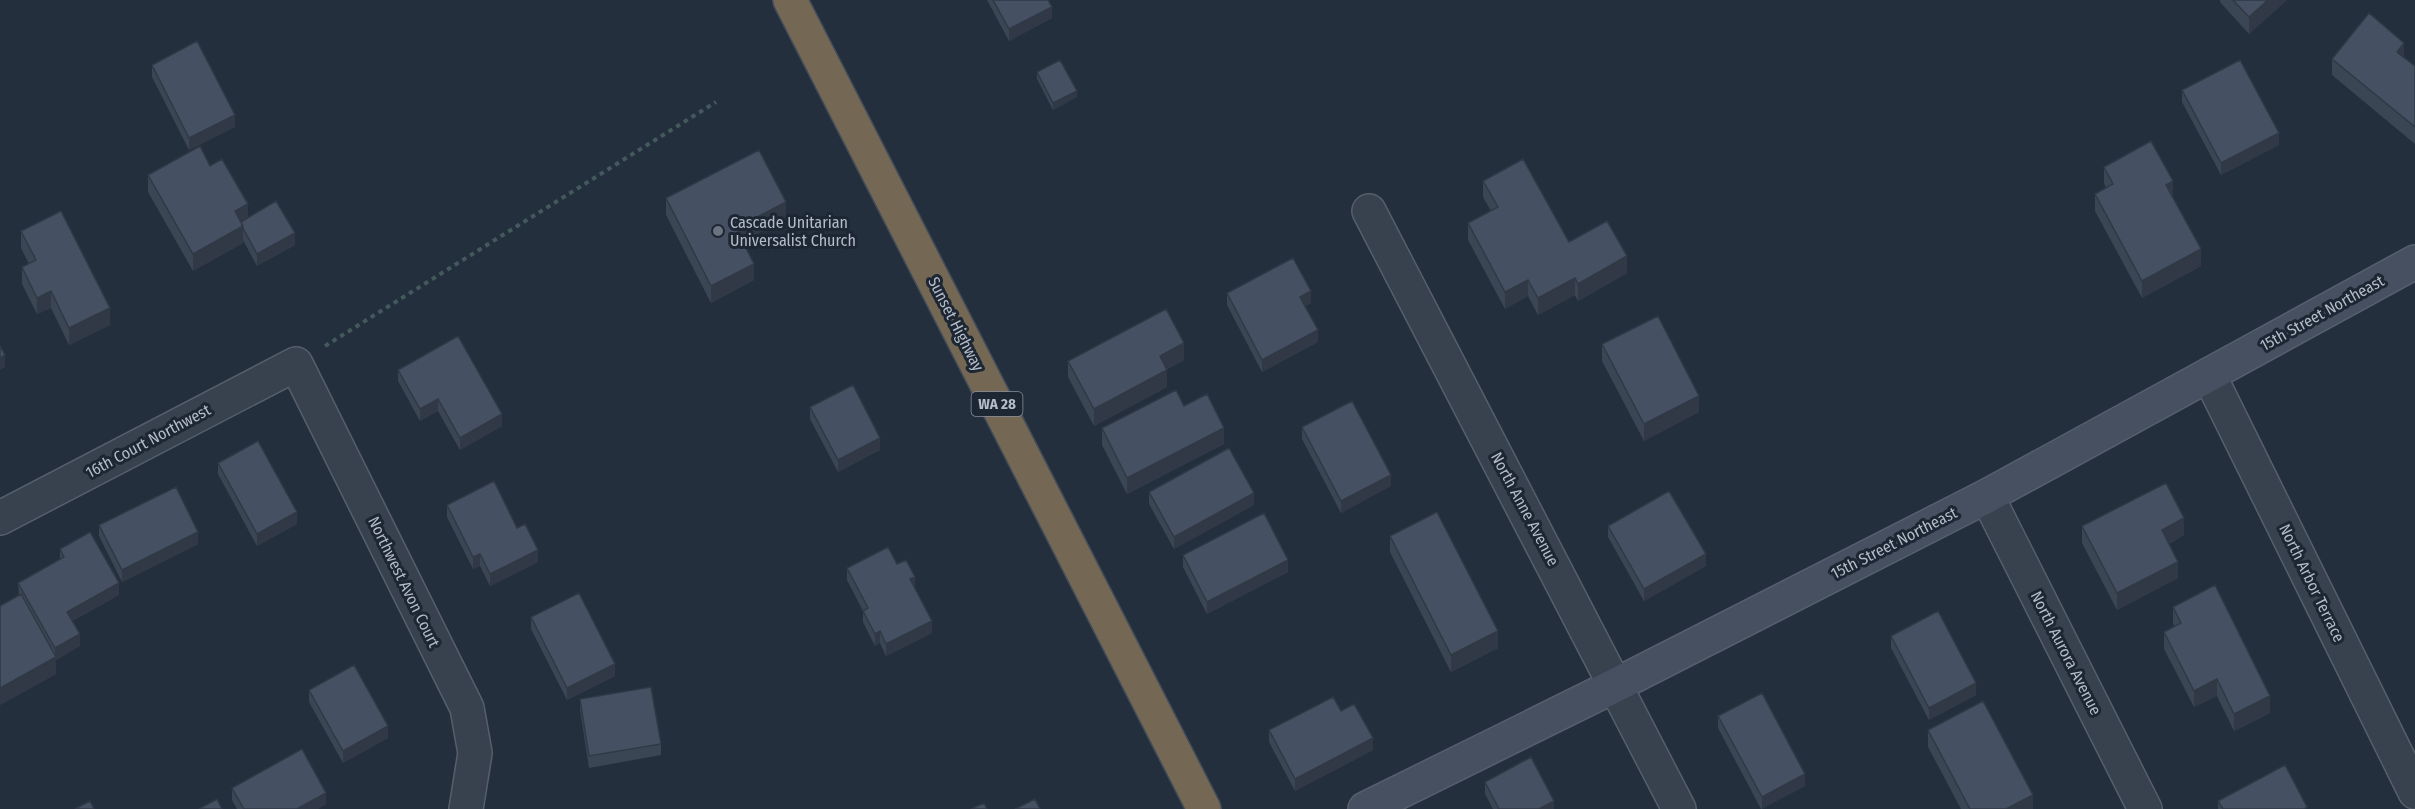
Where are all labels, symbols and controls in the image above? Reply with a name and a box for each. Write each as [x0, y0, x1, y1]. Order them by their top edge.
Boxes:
place label: Cascade Unitarian Universalist Church [730, 213, 856, 250]
marker: Cascade Unitarian Universalist Church [711, 224, 725, 238]
street label: 15th Street Northeast [2257, 271, 2388, 355]
street label: Sunset Highway [924, 274, 988, 375]
road number: WA 28 [972, 392, 1022, 416]
street label: 16th Court Northwest [82, 400, 214, 482]
street label: North Anne Avenue [1487, 449, 1563, 569]
street label: 15th Street Northeast [1828, 503, 1961, 583]
street label: Northwest Avon Court [364, 514, 444, 651]
street label: North Arbor Terrace [2275, 521, 2349, 645]
street label: North Aurora Avenue [2027, 588, 2105, 718]

